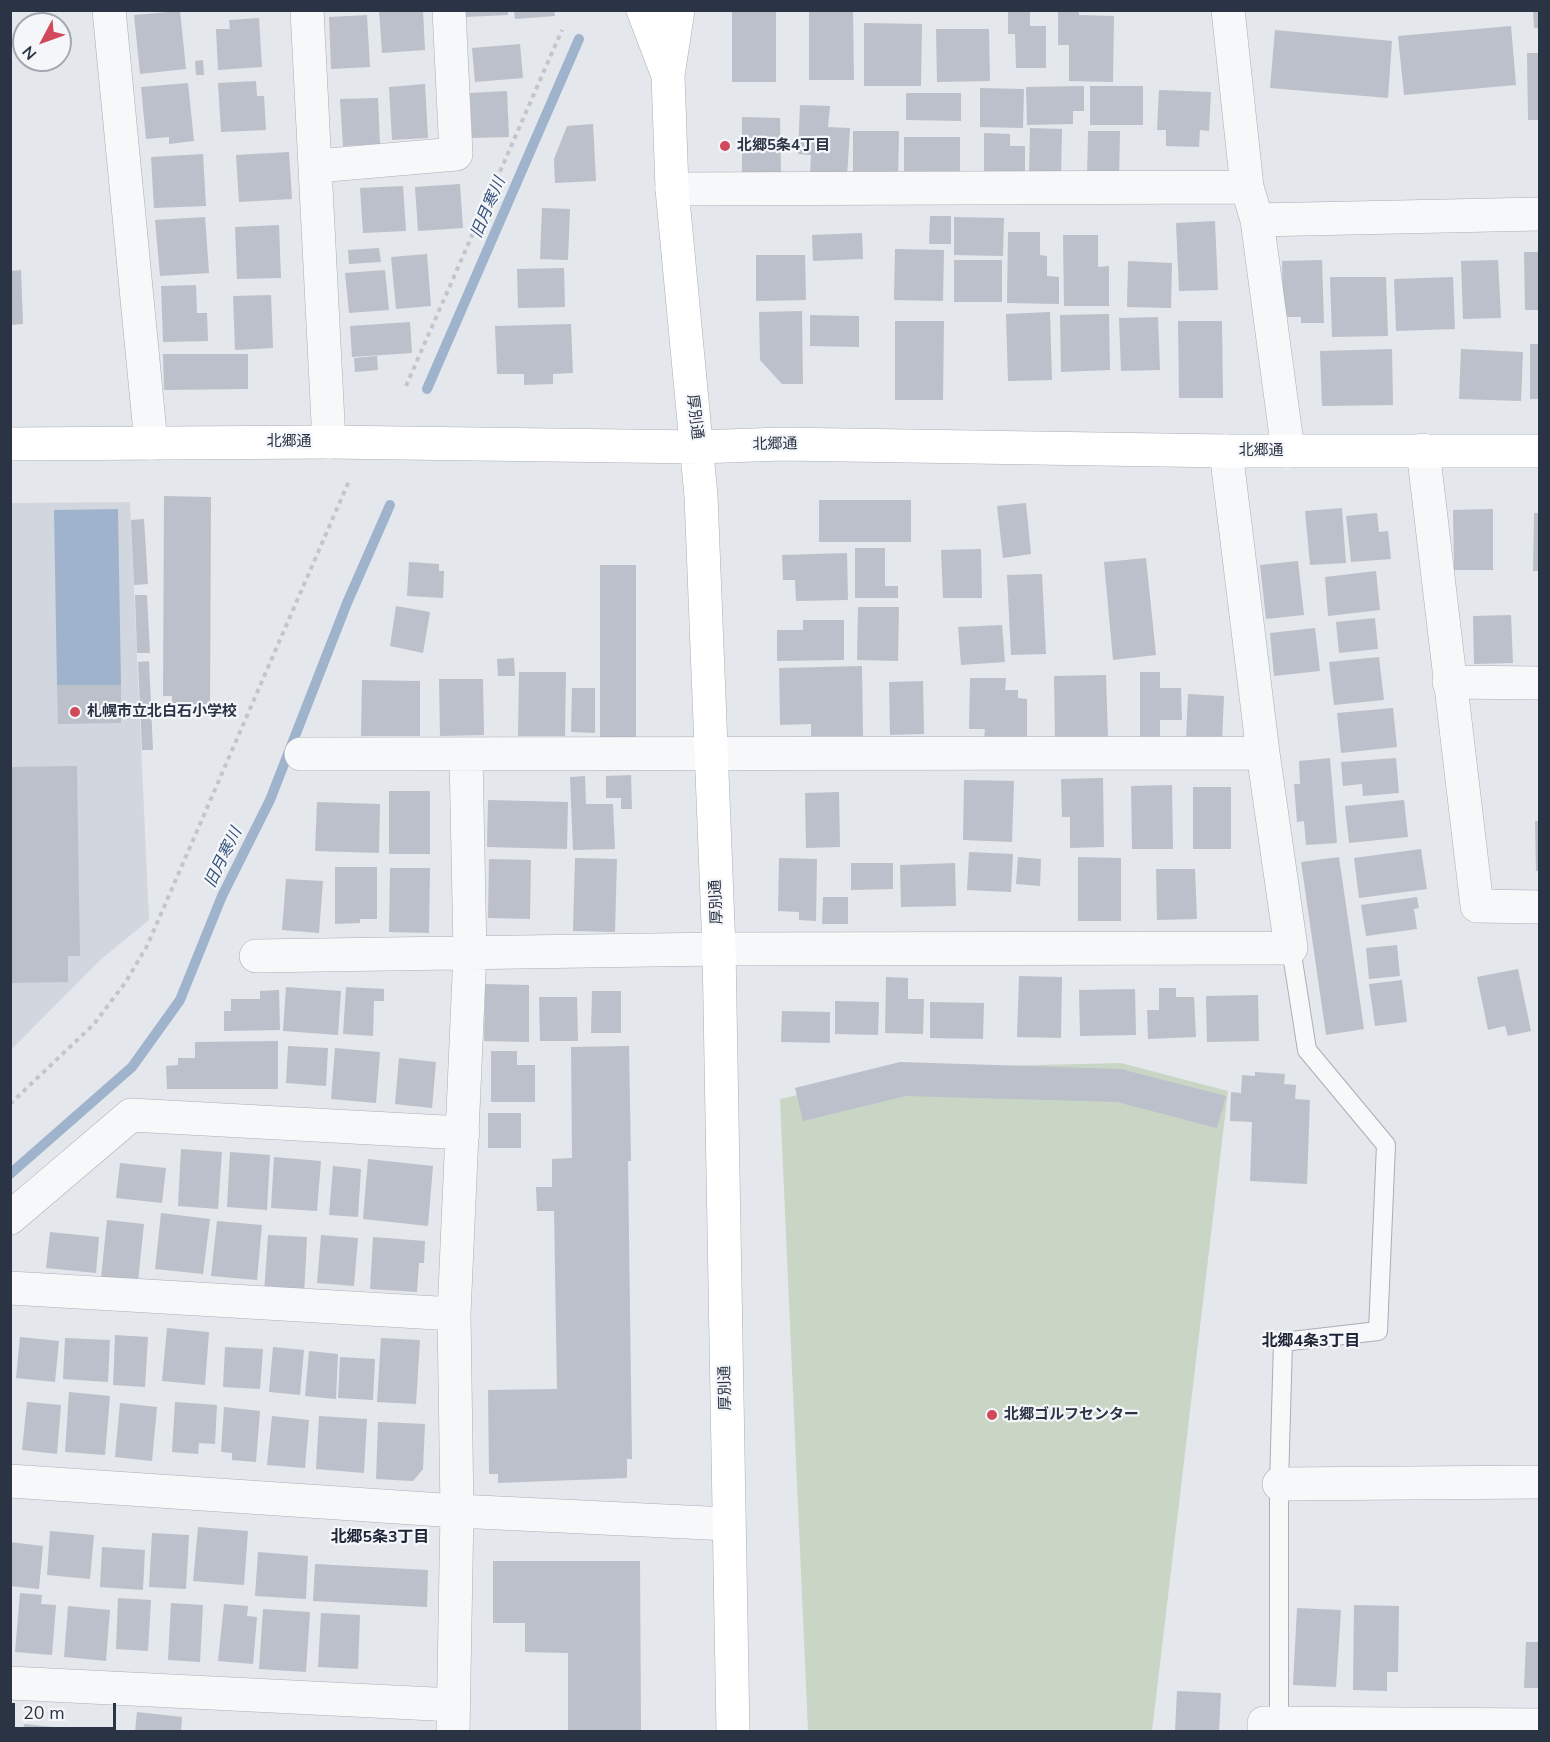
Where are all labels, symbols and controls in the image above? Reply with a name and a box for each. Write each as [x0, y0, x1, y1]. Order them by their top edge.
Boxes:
north arrow [12, 12, 72, 72]
text: N [18, 41, 42, 64]
place label: 北郷5条4丁目 [737, 137, 830, 155]
marker: 北郷5条4丁目 [718, 139, 732, 153]
water label: 旧月寒川 [468, 175, 510, 241]
street label: 厚別通 [682, 394, 706, 440]
street label: 北郷通 [267, 433, 311, 451]
street label: 北郷通 [752, 436, 798, 454]
street label: 北郷通 [1239, 442, 1283, 460]
place label: 札幌市立北白石小学校 [87, 703, 237, 721]
marker: 札幌市立北白石小学校 [68, 705, 82, 719]
water label: 旧月寒川 [201, 825, 247, 891]
street label: 厚別通 [707, 879, 727, 925]
district label: 北郷4条3丁目 [1261, 1332, 1361, 1352]
street label: 厚別通 [717, 1365, 735, 1411]
place label: 北郷ゴルフセンター [1004, 1406, 1139, 1424]
marker: 北郷ゴルフセンター [985, 1408, 999, 1422]
district label: 北郷5条3丁目 [330, 1528, 430, 1548]
scale bar [15, 1691, 118, 1729]
text: 20 m [23, 1701, 65, 1725]

